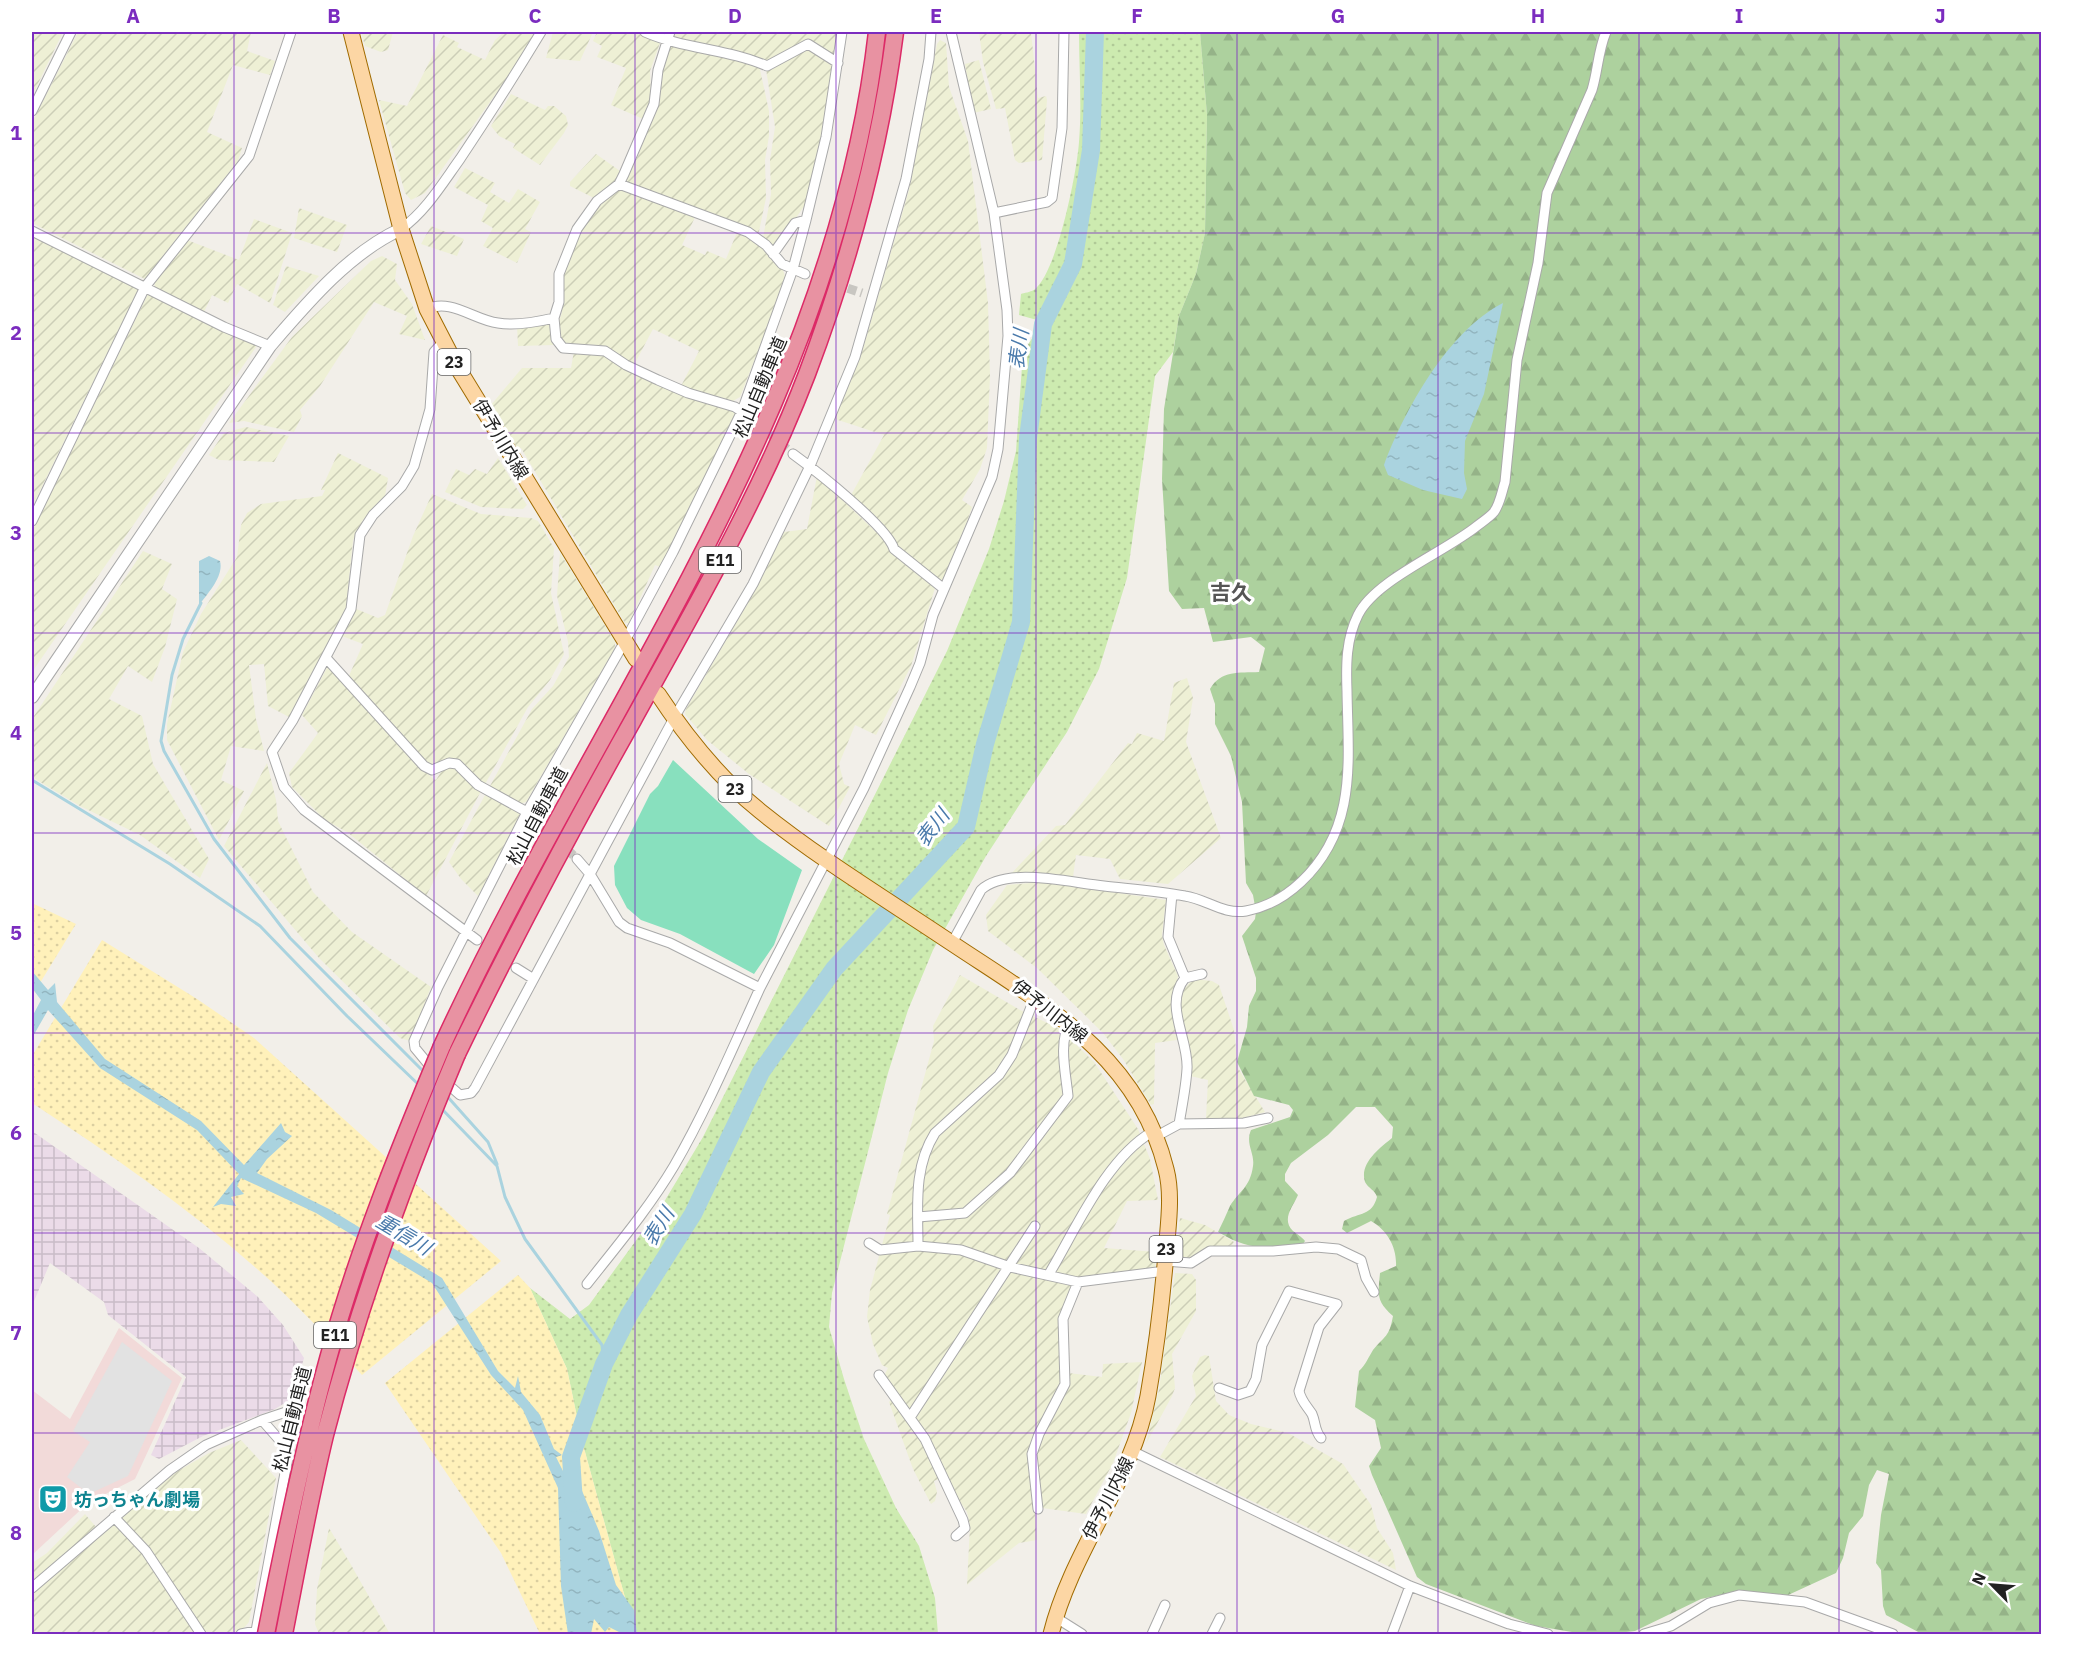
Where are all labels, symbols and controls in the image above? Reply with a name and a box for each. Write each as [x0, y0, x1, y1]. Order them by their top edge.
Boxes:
text: A [126, 2, 140, 29]
text: B [327, 2, 341, 29]
text: C [528, 2, 542, 29]
text: D [728, 2, 742, 29]
text: E [930, 2, 942, 29]
text: F [1131, 2, 1143, 29]
text: G [1331, 2, 1345, 29]
text: H [1531, 2, 1545, 29]
text: I [1735, 2, 1743, 29]
text: J [1934, 2, 1946, 29]
text: 1 [10, 119, 22, 146]
text: 2 [10, 319, 22, 346]
water label: 表川 [1002, 325, 1034, 371]
street label: 松山自動車道 [728, 333, 792, 441]
road number: 23 [438, 349, 470, 375]
street label: 伊予川内線 [468, 395, 534, 483]
text: 3 [10, 519, 22, 546]
road number: E11 [699, 547, 741, 573]
district label: 吉久 [1210, 578, 1252, 606]
text: 4 [10, 719, 22, 746]
street label: 松山自動車道 [501, 763, 573, 869]
road number: 23 [718, 776, 752, 802]
water label: 表川 [909, 801, 956, 851]
text: 5 [10, 919, 22, 946]
street label: 伊予川内線 [1007, 974, 1093, 1048]
text: 6 [10, 1119, 22, 1146]
water label: 表川 [636, 1200, 681, 1250]
water label: 重信川 [371, 1207, 438, 1262]
road number: 23 [1150, 1236, 1182, 1262]
text: 7 [10, 1319, 22, 1346]
road number: E11 [314, 1322, 356, 1348]
street label: 松山自動車道 [268, 1364, 316, 1474]
street label: 伊予川内線 [1077, 1453, 1139, 1543]
theatre icon: 坊っちゃん劇場 [37, 1483, 69, 1515]
place label: 坊っちゃん劇場 [74, 1488, 200, 1511]
text: 8 [10, 1519, 22, 1546]
north arrow [1962, 1555, 2022, 1615]
text: N [1967, 1569, 1990, 1588]

